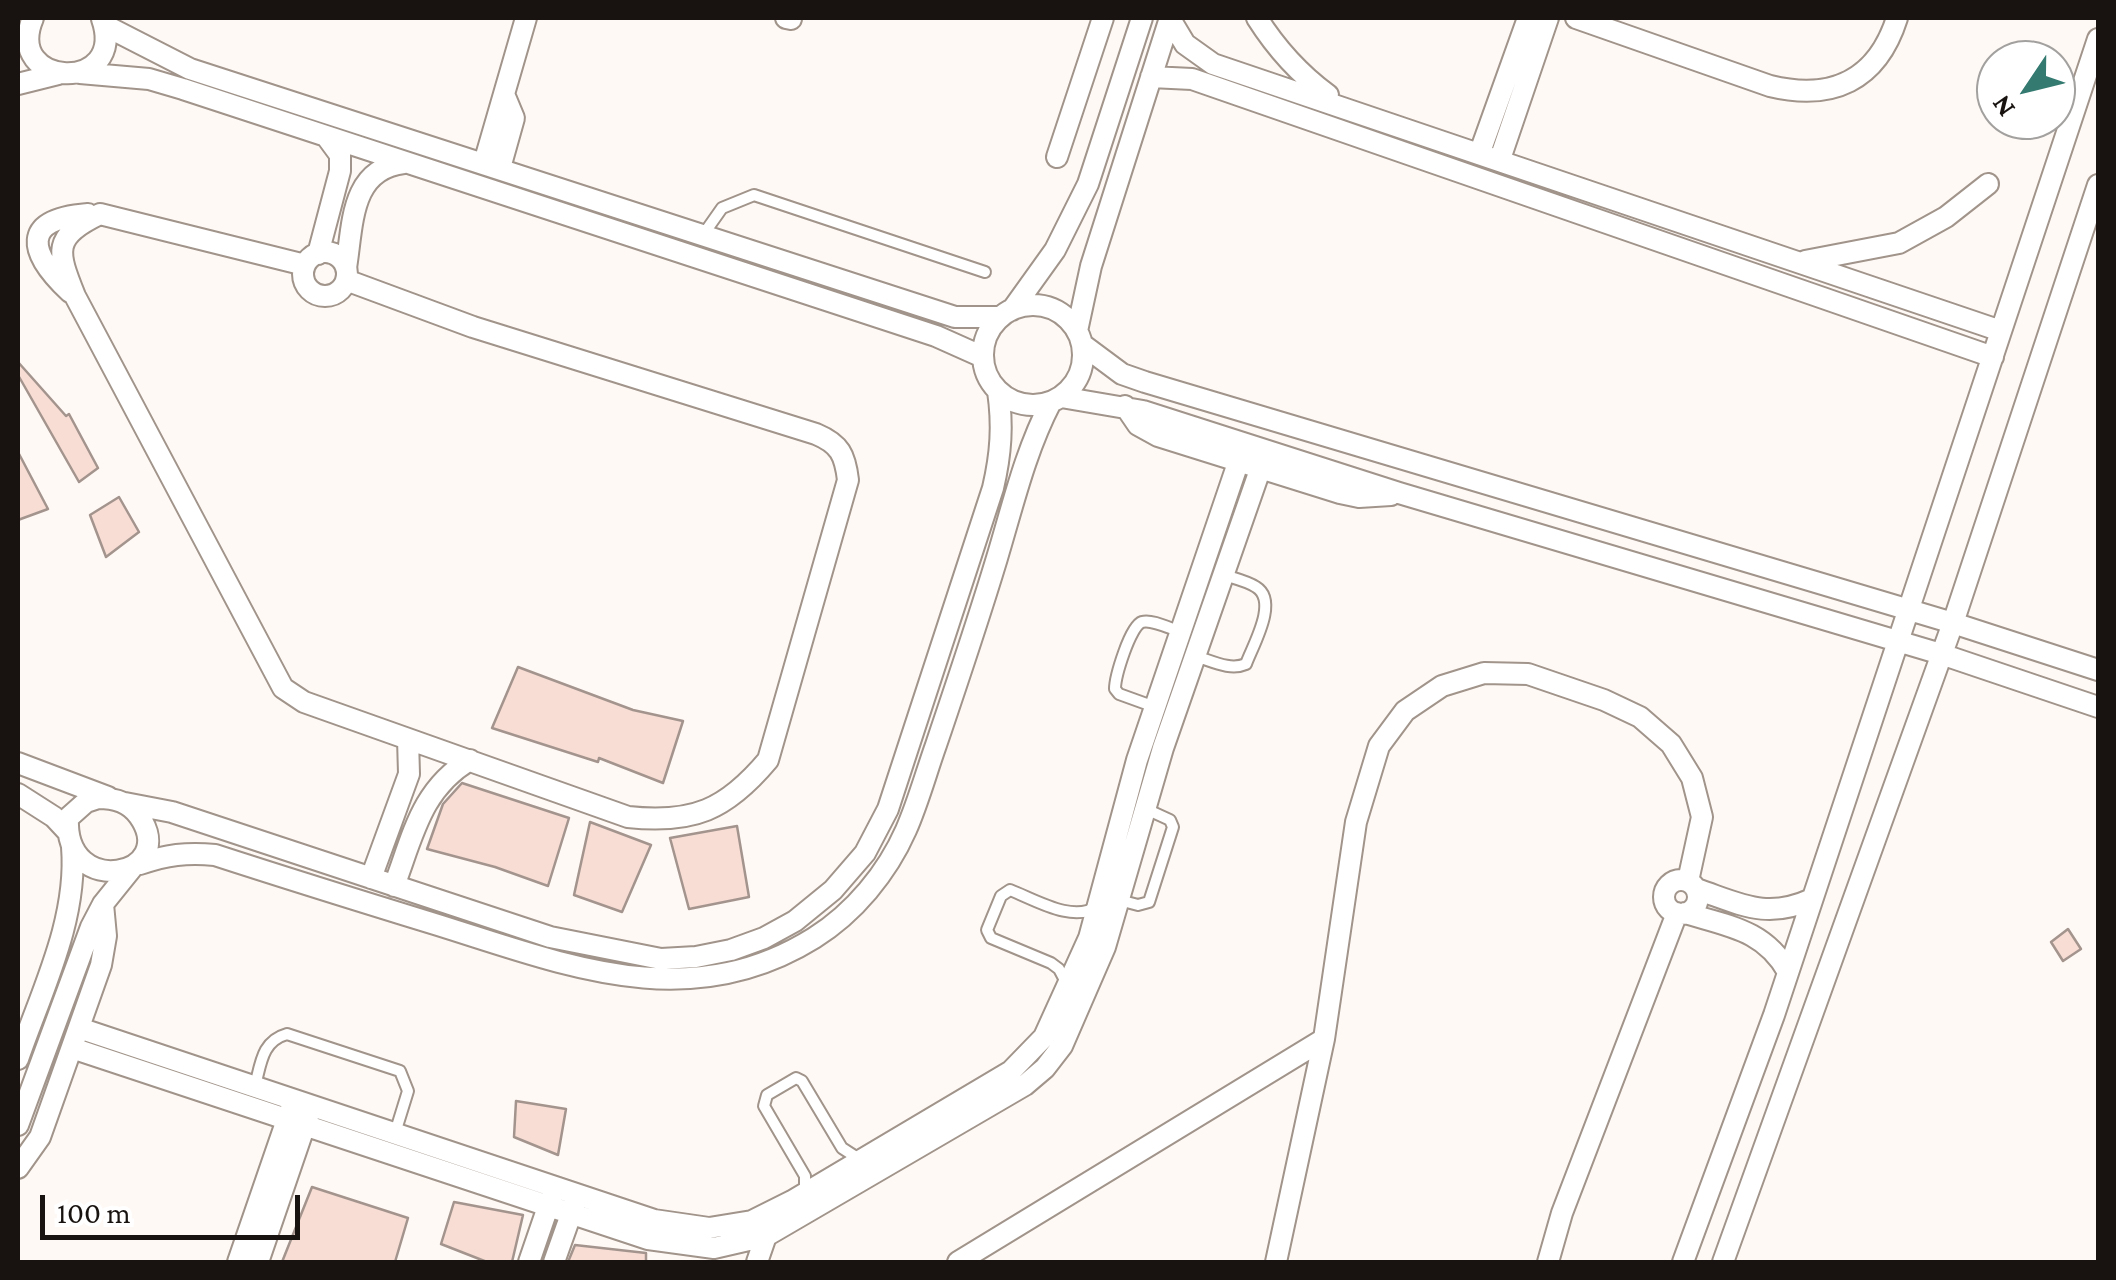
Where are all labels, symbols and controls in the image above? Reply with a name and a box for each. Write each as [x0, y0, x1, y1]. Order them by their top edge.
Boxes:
north arrow [1976, 40, 2076, 140]
text: N [1984, 90, 2021, 123]
scale bar [45, 1175, 305, 1237]
text: 100 m [57, 1196, 131, 1229]

